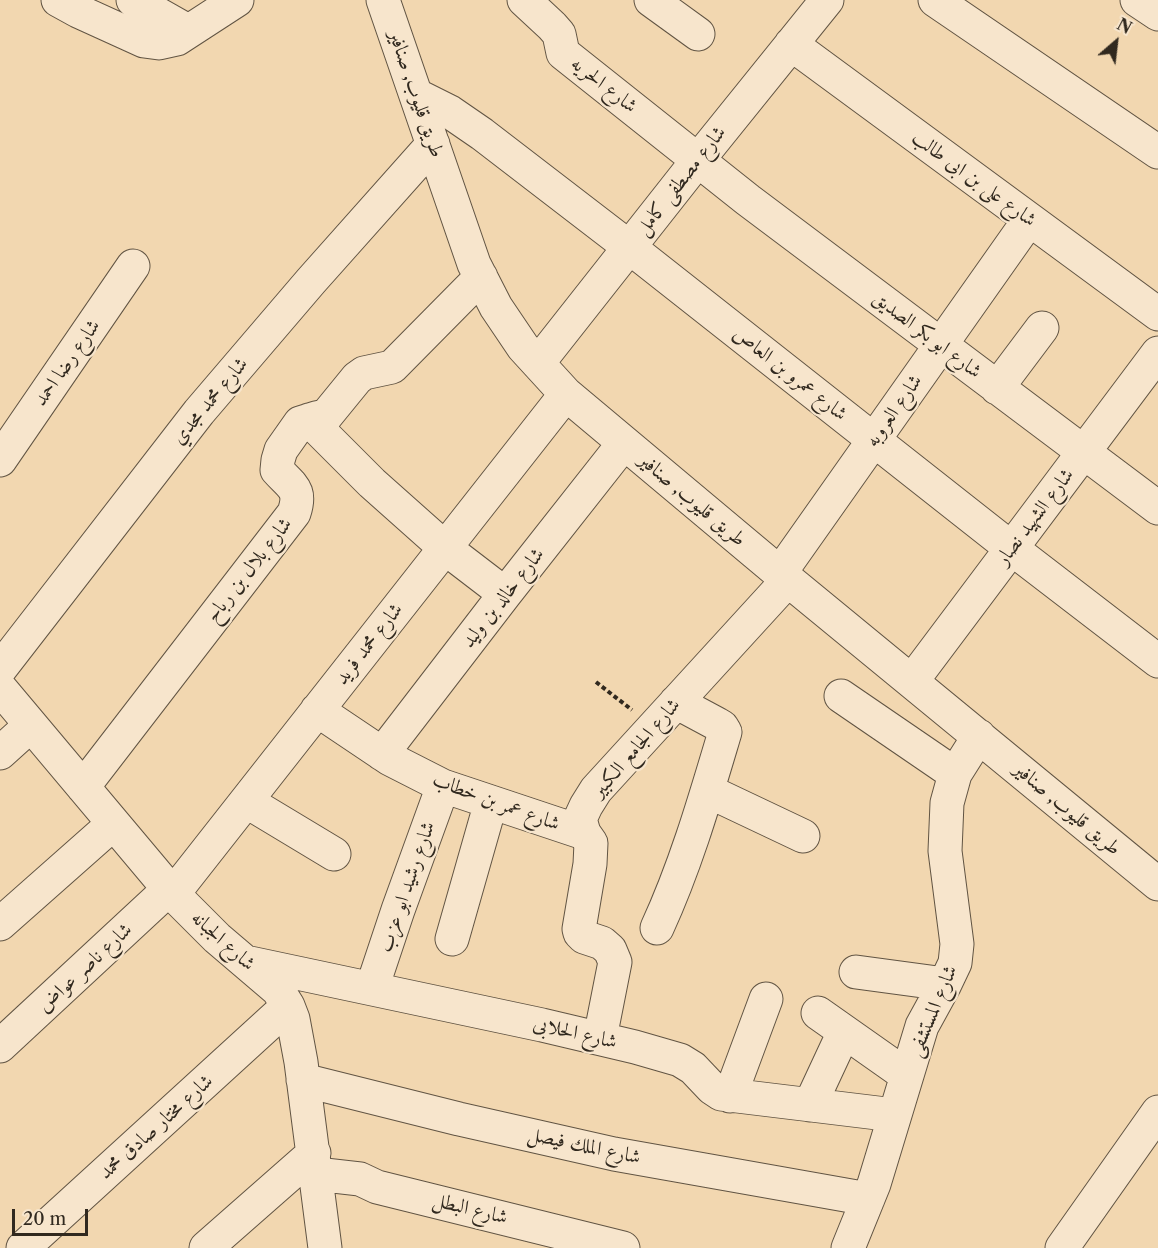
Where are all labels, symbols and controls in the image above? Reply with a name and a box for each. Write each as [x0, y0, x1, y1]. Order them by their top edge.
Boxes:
north arrow [1086, 12, 1146, 72]
text: N [1114, 14, 1135, 38]
street label: طريق قليوب, صنافير [383, 27, 449, 161]
street label: شارع الحريه [566, 52, 642, 118]
street label: شارع مصطفى كامل [631, 121, 731, 241]
street label: شارع على بن ابى طالب [907, 126, 1041, 232]
street label: شارع ابو بكر الصديق [868, 286, 986, 384]
street label: شارع رضا احمد [28, 315, 106, 411]
street label: شارع عمرو بن العاص [728, 322, 852, 426]
street label: شارع محمد مجدي [167, 353, 253, 449]
street label: شارع العروبه [860, 370, 928, 452]
street label: طريق قليوب, صنافير [633, 448, 751, 552]
street label: شارع الشهيد نصار [991, 464, 1079, 570]
street label: شارع بلال بن رباح [201, 513, 297, 627]
street label: شارع خالد بن وليد [456, 543, 550, 653]
street label: شارع محمد فريد [330, 598, 408, 690]
street label: شارع الجامع الكبير [586, 693, 686, 803]
street label: طريق قليوب, صنافير [1008, 757, 1126, 861]
street label: شارع عمر بن خطاب [429, 768, 563, 836]
street label: شارع رشيد ابو عزب [373, 818, 441, 956]
street label: شارع الجبانه [186, 906, 260, 976]
street label: شارع ناصر عواض [33, 918, 137, 1018]
street label: شارع المستشفى [903, 962, 963, 1060]
street label: شارع الحلابى [531, 1012, 619, 1054]
street label: شارع مختار صادق محمد [94, 1069, 218, 1185]
street label: شارع الملك فيصل [525, 1122, 643, 1170]
street label: شارع البطل [430, 1188, 510, 1230]
scale bar [15, 1197, 92, 1235]
text: 20 m [23, 1208, 66, 1230]

